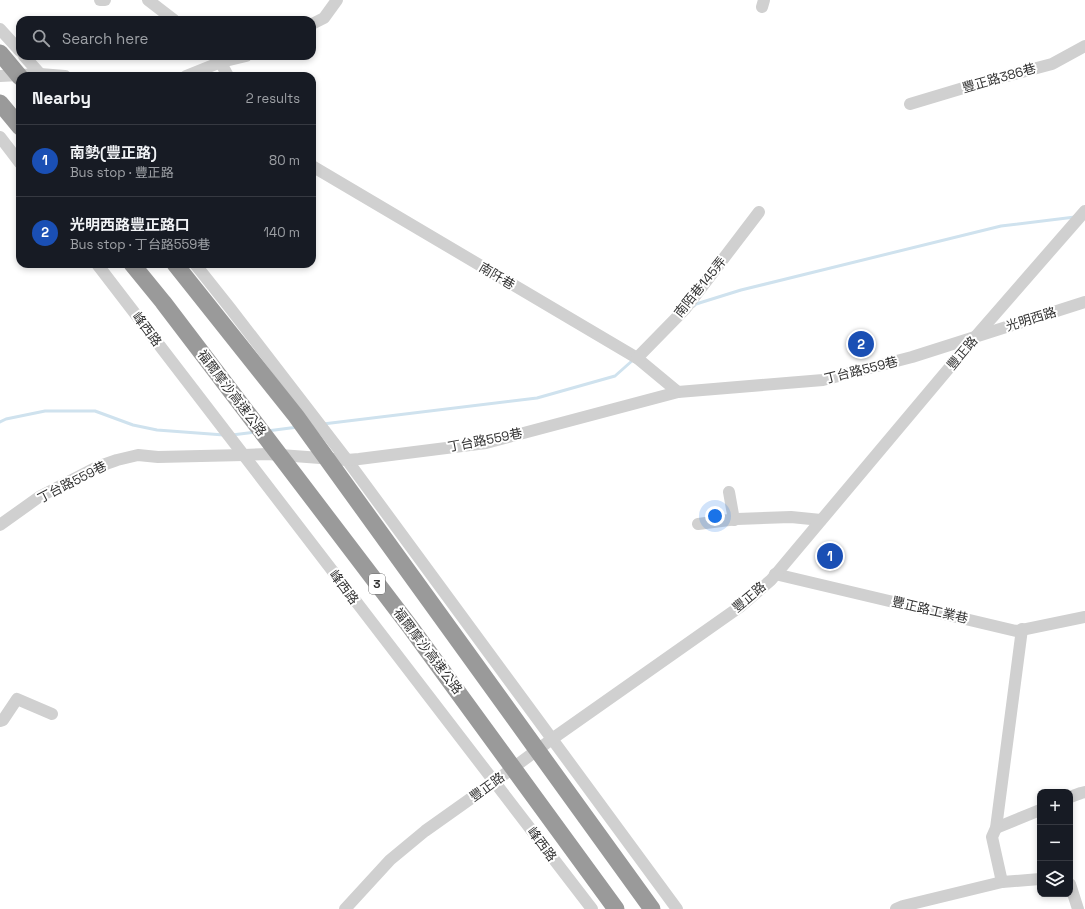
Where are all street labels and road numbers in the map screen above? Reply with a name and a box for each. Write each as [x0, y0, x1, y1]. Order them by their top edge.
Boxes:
street label: 豐正路386巷 [960, 59, 1038, 97]
street label: 南陌巷145弄 [670, 253, 730, 321]
street label: 南阡巷 [476, 259, 518, 293]
street label: 光明西路 [1004, 303, 1058, 335]
street label: 峰西路 [128, 308, 166, 350]
street label: 豐正路 [943, 333, 981, 373]
street label: 福爾摩沙高速公路 [194, 346, 270, 440]
street label: 丁台路559巷 [822, 353, 900, 387]
street label: 丁台路559巷 [446, 424, 524, 456]
street label: 丁台路559巷 [34, 457, 110, 507]
street label: 峰西路 [325, 566, 363, 608]
road number: 3 [369, 574, 385, 594]
street label: 豐正路 [729, 578, 769, 616]
street label: 豐正路工業巷 [890, 593, 970, 627]
street label: 福爾摩沙高速公路 [390, 604, 466, 698]
street label: 豐正路 [466, 769, 508, 805]
street label: 峰西路 [523, 823, 561, 865]

